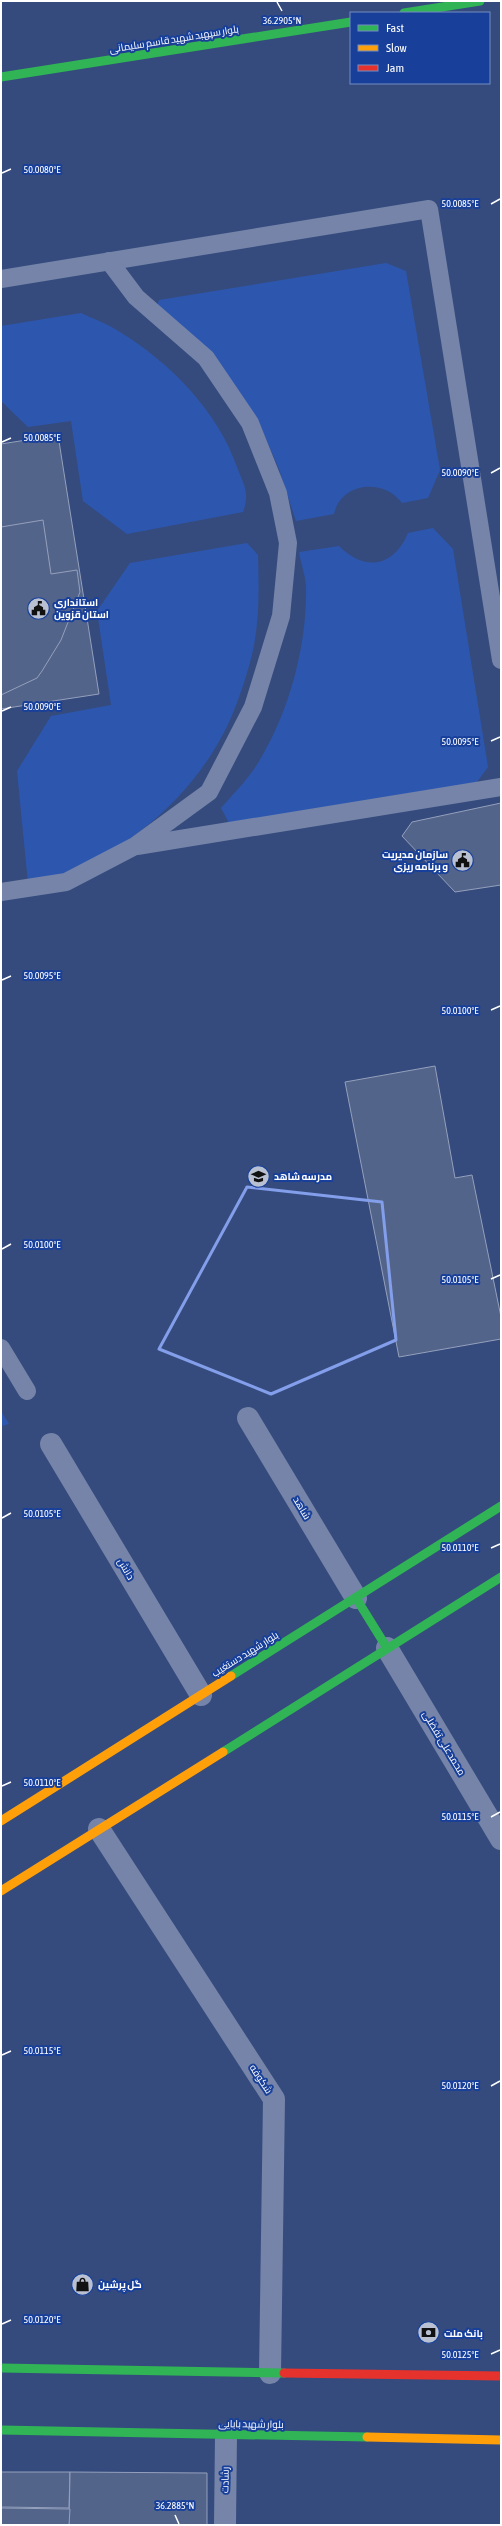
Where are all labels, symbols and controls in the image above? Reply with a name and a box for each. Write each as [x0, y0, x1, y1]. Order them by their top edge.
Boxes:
legend [350, 12, 490, 84]
text: 36.2905°N [263, 15, 301, 26]
text: Fast [386, 21, 404, 35]
street label: بلوار سپهبد شهید قاسم سلیمانی [108, 23, 240, 57]
text: Slow [386, 41, 407, 55]
text: Jam [386, 61, 404, 75]
text: 50.0080°E [24, 164, 61, 175]
text: 50.0085°E [442, 198, 479, 209]
text: 50.0085°E [24, 432, 61, 443]
text: 50.0090°E [442, 467, 479, 478]
public building icon: استانداری استان قزوین [25, 595, 51, 621]
place label: استانداری استان قزوین [54, 597, 109, 621]
text: 50.0090°E [24, 701, 61, 712]
text: 50.0095°E [442, 736, 479, 747]
public building icon: سازمان مدیریت و برنامه ریزی [450, 847, 476, 873]
place label: سازمان مدیریت و برنامه ریزی [382, 849, 448, 873]
text: 50.0095°E [24, 970, 61, 981]
text: 50.0100°E [442, 1005, 479, 1016]
school or university icon: مدرسه شاهد [245, 1163, 271, 1189]
place label: مدرسه شاهد [274, 1171, 332, 1183]
text: 50.0100°E [24, 1239, 61, 1250]
text: 50.0105°E [442, 1274, 479, 1285]
street label: شاهد [291, 1495, 313, 1521]
text: 50.0105°E [24, 1508, 61, 1519]
text: 50.0110°E [442, 1542, 479, 1553]
street label: دانش [115, 1556, 137, 1582]
street label: بلوار شهید دستغیب [210, 1629, 281, 1680]
street label: محمدعلی تفضلی [420, 1709, 468, 1778]
text: 50.0110°E [24, 1777, 61, 1788]
text: 50.0115°E [442, 1811, 479, 1822]
text: 50.0115°E [24, 2045, 61, 2056]
street label: شکوفه [248, 2062, 274, 2096]
text: 50.0120°E [442, 2080, 479, 2091]
shop icon: گل پرشین [69, 2271, 95, 2297]
place label: گل پرشین [98, 2279, 142, 2292]
text: 50.0120°E [24, 2314, 61, 2325]
bank icon: بانک ملت [416, 2320, 442, 2346]
place label: بانک ملت [444, 2328, 483, 2340]
text: 50.0125°E [442, 2349, 479, 2360]
street label: بلوار شهید بابایی [218, 2418, 284, 2431]
street label: رشادت [219, 2467, 231, 2493]
text: 36.2885°N [156, 2500, 194, 2511]

